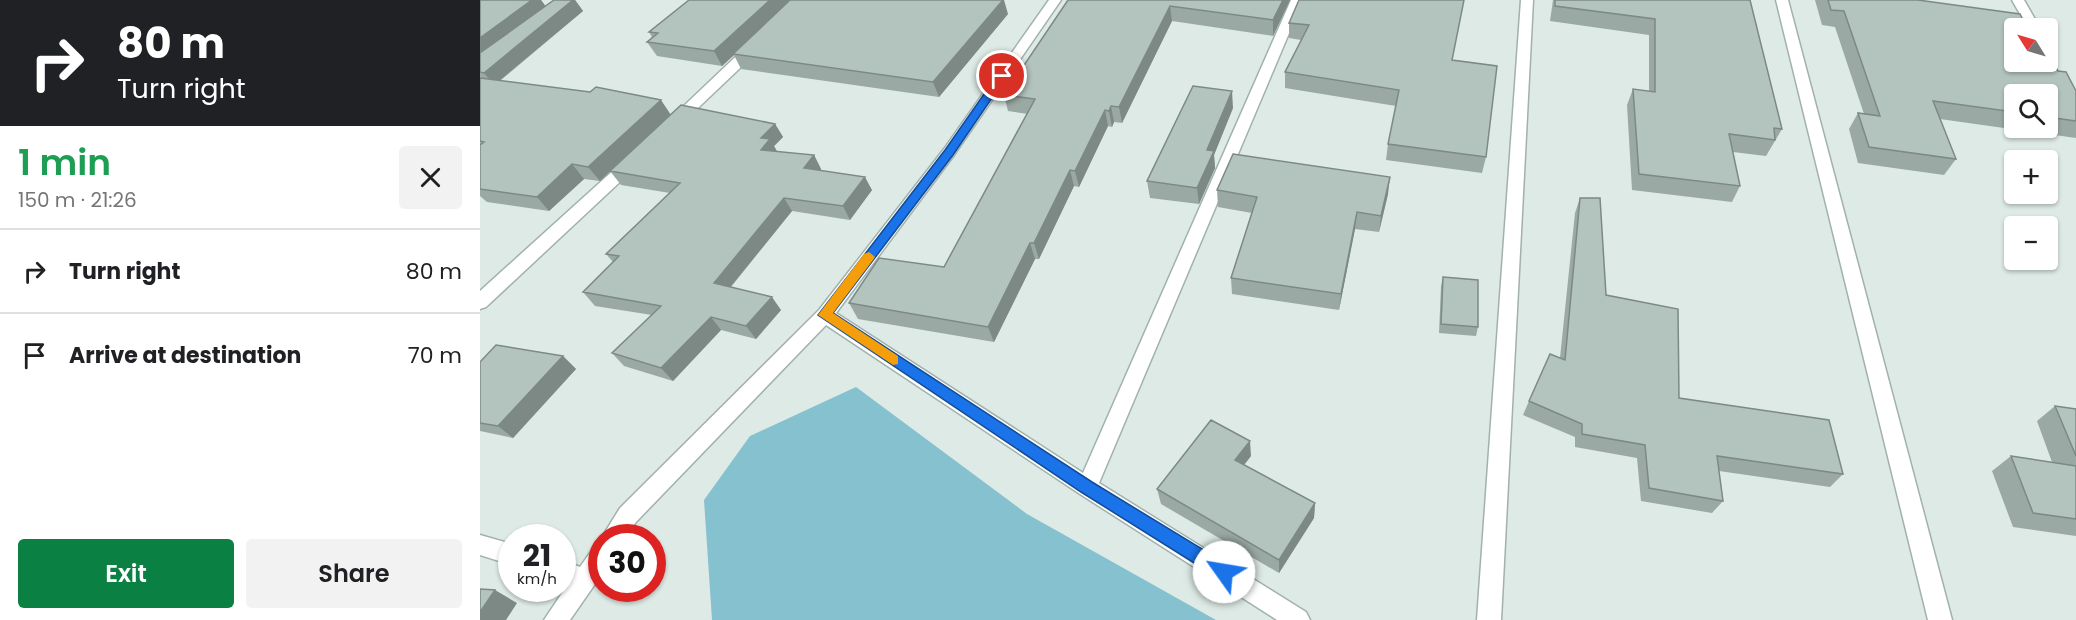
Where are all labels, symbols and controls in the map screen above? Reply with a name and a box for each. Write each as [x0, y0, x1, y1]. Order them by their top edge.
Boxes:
text: 80 m [117, 14, 225, 73]
north arrow [2004, 18, 2058, 72]
map controls [2004, 18, 2058, 270]
icon: right [18, 24, 96, 102]
pin [976, 50, 1027, 101]
icon: arrive [985, 59, 1018, 92]
text: Turn right [117, 70, 246, 107]
button: search [2004, 84, 2058, 138]
text: 1 min [18, 137, 111, 188]
button: close [399, 146, 462, 209]
button: + [2004, 150, 2058, 204]
text: 150 m · 21:26 [18, 186, 137, 214]
button: − [2004, 216, 2058, 270]
icon: right [18, 255, 51, 288]
text: Turn right [69, 256, 180, 287]
text: 80 m [406, 256, 462, 287]
icon: arrive [18, 339, 51, 372]
text: Arrive at destination [69, 340, 301, 371]
text: 70 m [408, 340, 462, 371]
speed limit sign: 30 [588, 524, 666, 602]
text: 21 [523, 534, 551, 577]
button: Exit [18, 539, 234, 608]
button: Share [246, 539, 462, 608]
position arrow [1192, 540, 1256, 604]
text: km/h [517, 568, 557, 589]

